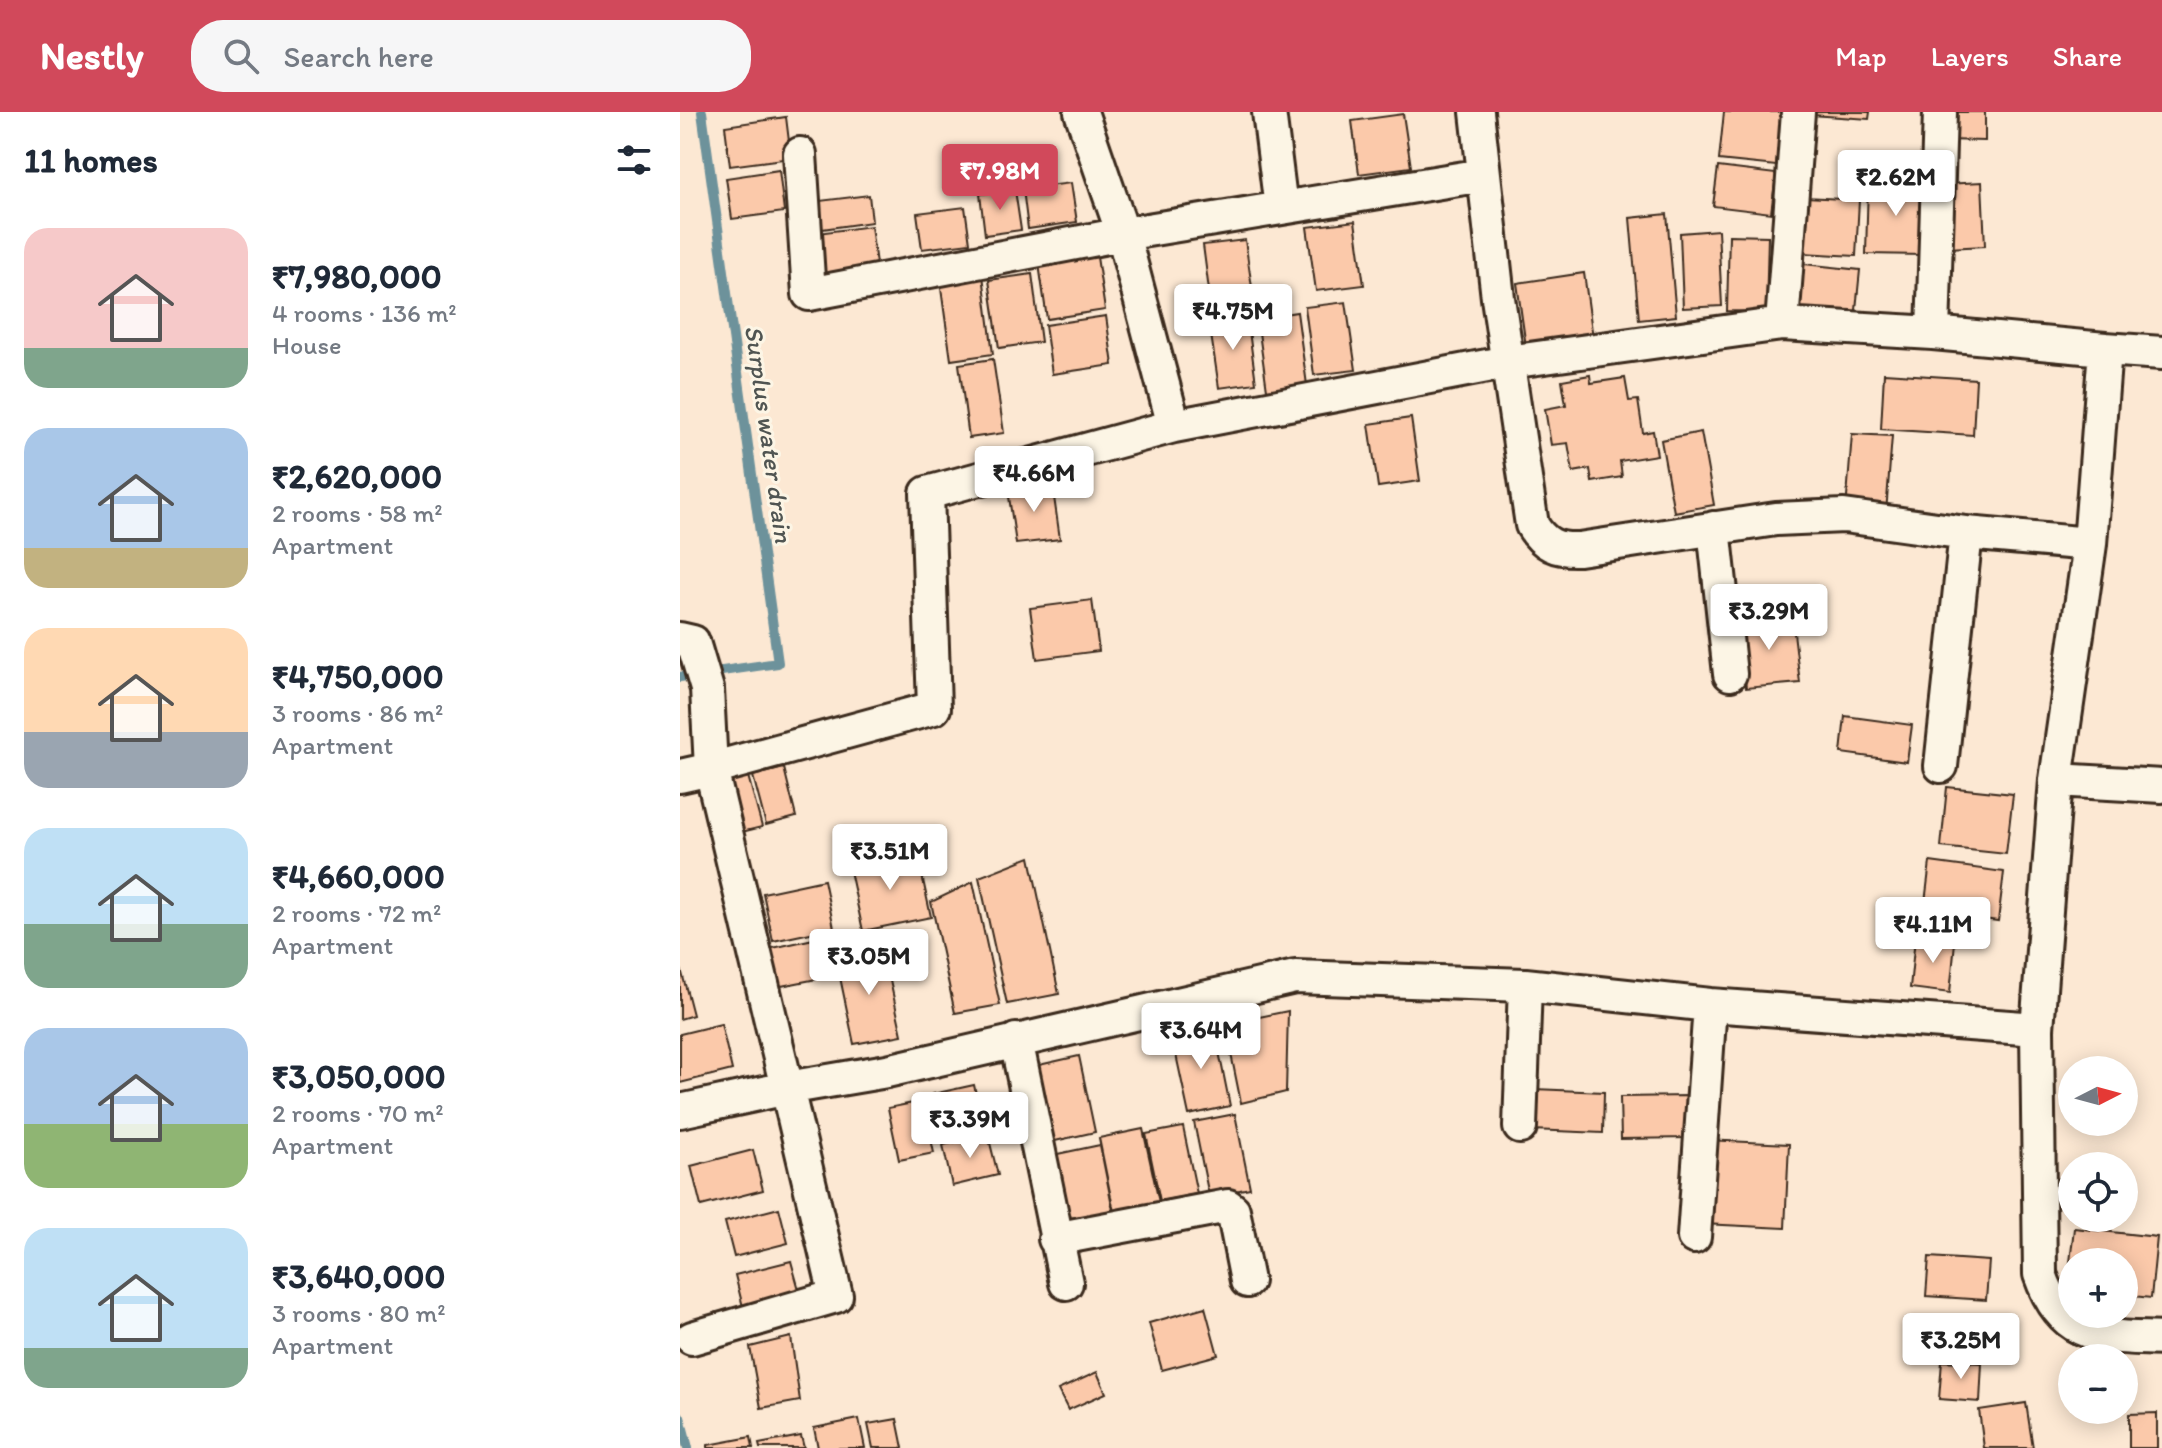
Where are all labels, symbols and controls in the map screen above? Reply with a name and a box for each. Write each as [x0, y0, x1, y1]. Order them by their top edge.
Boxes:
search box [191, 20, 751, 92]
text: Nestly [40, 33, 143, 79]
icon: search [219, 34, 263, 78]
text: Search here [283, 38, 434, 75]
text: Map [1835, 39, 1887, 73]
text: Layers [1931, 39, 2009, 73]
text: Share [2053, 39, 2122, 73]
icon: filters [612, 138, 656, 182]
text: 11 homes [24, 140, 158, 181]
pin: ₹7.98M [935, 144, 1065, 212]
pin: ₹2.62M [1831, 150, 1961, 218]
text: ₹7.98M [960, 154, 1040, 186]
text: ₹2.62M [1856, 160, 1936, 192]
text: ₹7,980,000 [272, 256, 442, 297]
icon: home [88, 260, 184, 356]
pin: ₹4.75M [1168, 284, 1298, 352]
text: ₹4.75M [1192, 294, 1274, 326]
text: 4 rooms · 136 m² [272, 297, 457, 329]
water label: Surplus water drain [738, 323, 800, 545]
text: House [272, 329, 342, 361]
pin: ₹4.66M [969, 446, 1099, 514]
text: ₹2,620,000 [272, 456, 442, 497]
text: ₹4.66M [993, 456, 1075, 488]
icon: home [88, 460, 184, 556]
text: 2 rooms · 58 m² [272, 497, 443, 529]
text: Apartment [272, 529, 393, 561]
pin: ₹3.29M [1704, 584, 1834, 652]
text: ₹3.29M [1729, 594, 1809, 626]
text: ₹4,750,000 [272, 656, 444, 697]
icon: home [88, 660, 184, 756]
text: 3 rooms · 86 m² [272, 697, 443, 729]
text: Apartment [272, 729, 393, 761]
pin: ₹3.51M [825, 824, 955, 892]
text: ₹3.51M [850, 834, 930, 866]
text: ₹4,660,000 [272, 856, 445, 897]
icon: home [88, 860, 184, 956]
text: 2 rooms · 72 m² [272, 897, 441, 929]
pin: ₹4.11M [1868, 897, 1998, 965]
text: ₹4.11M [1893, 907, 1973, 939]
text: Apartment [272, 929, 393, 961]
pin: ₹3.05M [804, 929, 934, 997]
text: ₹3.05M [827, 939, 911, 971]
pin: ₹3.64M [1136, 1003, 1266, 1071]
text: ₹3.64M [1159, 1013, 1243, 1045]
text: ₹3,050,000 [272, 1056, 446, 1097]
north arrow [2058, 1056, 2138, 1136]
map controls [2058, 1056, 2138, 1424]
icon: home [88, 1060, 184, 1156]
pin: ₹3.39M [905, 1092, 1035, 1160]
text: 2 rooms · 70 m² [272, 1097, 444, 1129]
text: ₹3.39M [929, 1102, 1011, 1134]
text: Apartment [272, 1129, 393, 1161]
button: locate [2058, 1152, 2138, 1232]
button: + [2058, 1248, 2138, 1328]
text: ₹3,640,000 [272, 1256, 445, 1297]
icon: home [88, 1260, 184, 1356]
text: 3 rooms · 80 m² [272, 1297, 446, 1329]
pin: ₹3.25M [1896, 1313, 2026, 1381]
text: ₹3.25M [1920, 1323, 2002, 1355]
text: Apartment [272, 1329, 393, 1361]
button: − [2058, 1344, 2138, 1424]

